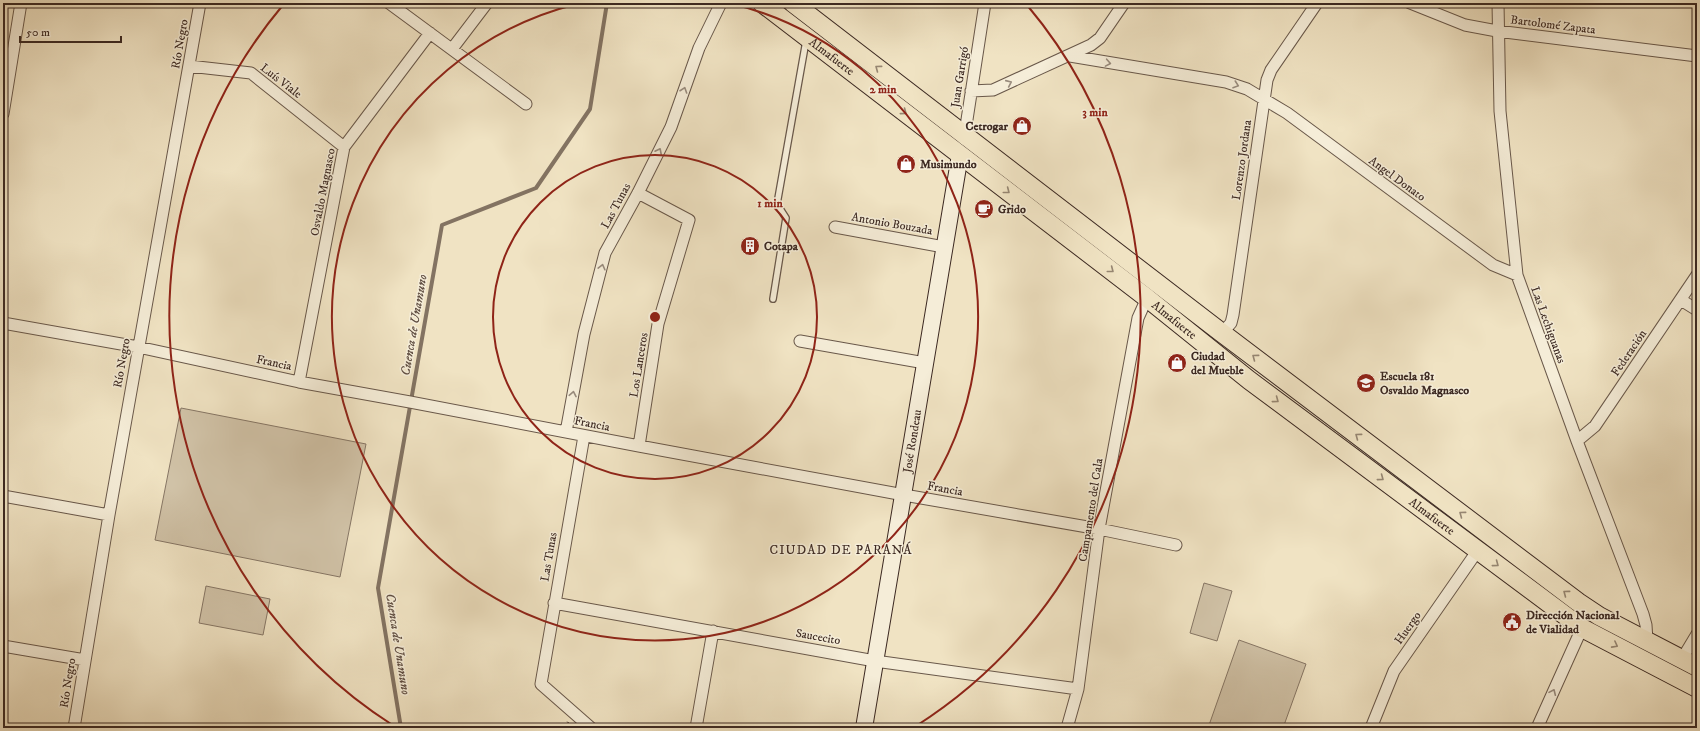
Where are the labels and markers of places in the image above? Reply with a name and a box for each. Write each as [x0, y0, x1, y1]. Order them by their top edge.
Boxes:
shop icon: Cetrogar [1011, 115, 1033, 137]
place label: Cetrogar [966, 119, 1009, 134]
shop icon: Musimundo [895, 153, 917, 175]
place label: Musimundo [920, 157, 977, 172]
cafe icon: Grido [973, 198, 995, 220]
place label: Grido [998, 202, 1026, 217]
building icon: Cotapa [739, 235, 761, 257]
place label: Cotapa [764, 239, 799, 254]
centre of rings [648, 310, 662, 324]
place label: Ciudad del Mueble [1191, 349, 1244, 378]
shop icon: Ciudad del Mueble [1166, 352, 1188, 374]
place label: Escuela 181 Osvaldo Magnasco [1380, 369, 1469, 398]
school or university icon: Escuela 181 Osvaldo Magnasco [1355, 372, 1377, 394]
place label: Dirección Nacional de Vialidad [1526, 608, 1620, 637]
public building icon: Dirección Nacional de Vialidad [1501, 611, 1523, 633]

